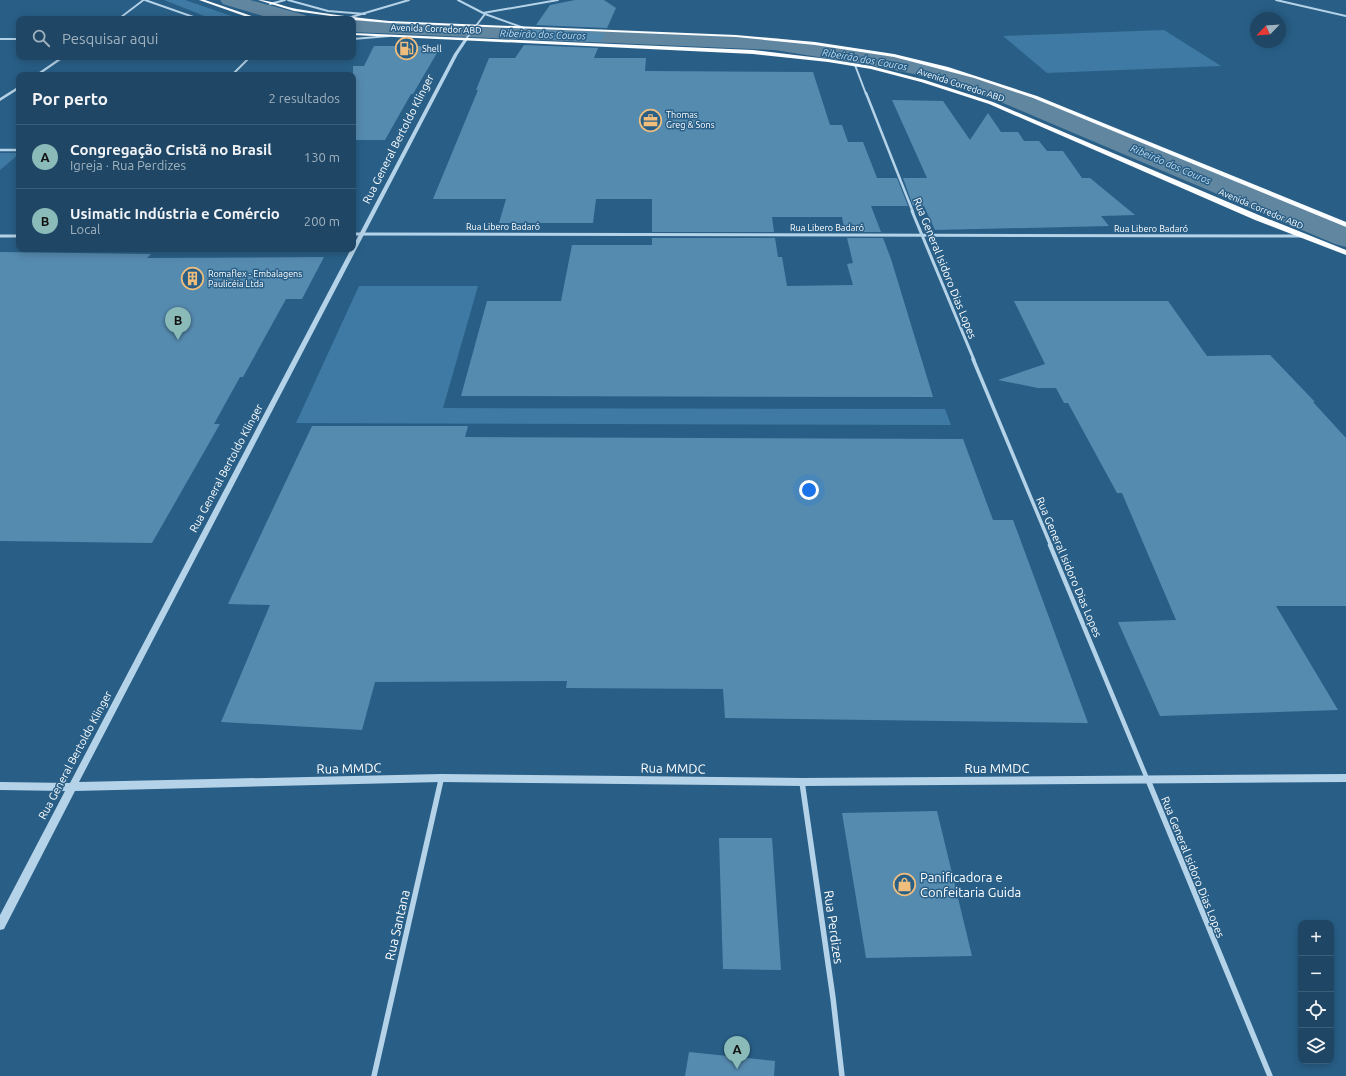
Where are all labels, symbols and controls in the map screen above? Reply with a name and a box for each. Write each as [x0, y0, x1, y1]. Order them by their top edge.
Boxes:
north arrow [1250, 12, 1286, 48]
search box [16, 16, 356, 60]
street label: Avenida Corredor ABD [390, 22, 482, 36]
icon: search [30, 27, 52, 49]
water label: Ribeirão dos Couros [500, 27, 587, 42]
text: Pesquisar aqui [62, 30, 158, 47]
fuel station icon: Shell [393, 36, 419, 62]
place label: Shell [422, 44, 442, 54]
water label: Ribeirão dos Couros [822, 47, 909, 73]
street label: Avenida Corredor ABD [916, 66, 1006, 104]
street label: Rua General Bertoldo Klinger [360, 72, 436, 206]
text: Por perto [32, 89, 108, 108]
text: 2 resultados [269, 91, 340, 105]
office icon: Thomas Greg & Sons [638, 107, 664, 133]
place label: Thomas Greg & Sons [666, 110, 715, 130]
text: Congregação Cristã no Brasil [70, 141, 272, 158]
water label: Ribeirão dos Couros [1129, 143, 1213, 187]
text: A [40, 150, 50, 164]
text: 130 m [304, 150, 340, 164]
text: Igreja · Rua Perdizes [70, 158, 186, 172]
street label: Avenida Corredor ABD [1217, 187, 1305, 231]
street label: Rua General Isidoro Dias Lopes [911, 196, 979, 341]
text: Usimatic Indústria e Comércio [70, 205, 280, 222]
text: B [41, 214, 49, 228]
text: 200 m [304, 214, 340, 228]
text: Local [70, 222, 100, 236]
street label: Rua Libero Badaró [466, 222, 540, 232]
street label: Rua Libero Badaró [790, 223, 864, 233]
street label: Rua Libero Badaró [1114, 224, 1188, 234]
building icon: Romaflex - Embalagens Paulicéia Ltda [179, 266, 205, 292]
place label: Romaflex - Embalagens Paulicéia Ltda [208, 269, 302, 289]
pin: B [165, 307, 191, 340]
street label: Rua General Bertoldo Klinger [187, 401, 265, 534]
your location [799, 480, 819, 500]
street label: Rua General Isidoro Dias Lopes [1034, 495, 1104, 639]
street label: Rua General Bertoldo Klinger [36, 688, 114, 821]
street label: Rua MMDC [316, 760, 382, 776]
street label: Rua MMDC [640, 760, 706, 776]
street label: Rua MMDC [965, 761, 1029, 775]
street label: Rua General Isidoro Dias Lopes [1159, 795, 1227, 940]
place label: Panificadora e Confeitaria Guida [920, 870, 1021, 899]
shop icon: Panificadora e Confeitaria Guida [891, 871, 917, 897]
street label: Rua Santana [382, 888, 412, 962]
street label: Rua Perdizes [822, 889, 846, 965]
map controls [1298, 920, 1334, 1064]
button: + [1298, 920, 1334, 956]
button: − [1298, 956, 1334, 992]
button: locate [1298, 992, 1334, 1028]
button: layers [1298, 1028, 1334, 1064]
pin: A [724, 1036, 750, 1069]

